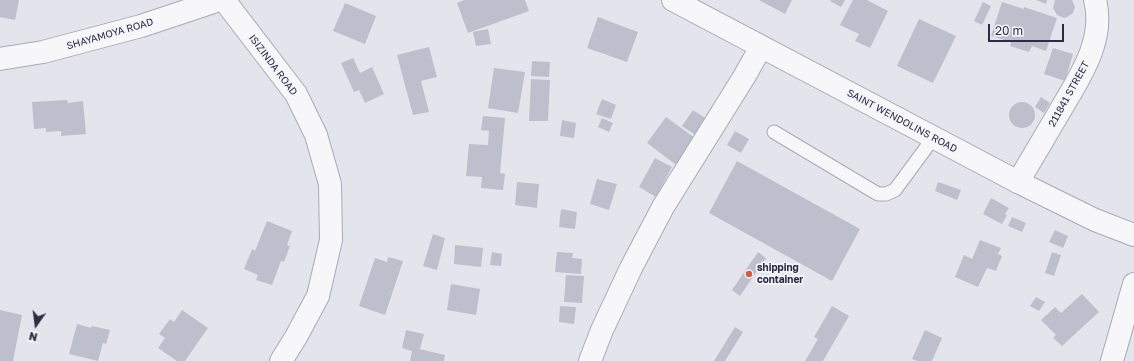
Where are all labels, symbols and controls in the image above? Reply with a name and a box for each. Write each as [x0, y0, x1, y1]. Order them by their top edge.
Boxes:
street label: SHAYAMOYA ROAD [65, 16, 155, 52]
scale bar [990, 16, 1066, 42]
text: 20 m [995, 23, 1023, 38]
street label: ISIZINDA ROAD [246, 32, 300, 98]
street label: 211841 STREET [1046, 59, 1092, 129]
street label: SAINT WENDOLINS ROAD [845, 87, 959, 155]
place label: shipping container [757, 262, 803, 286]
marker: shipping container [744, 269, 754, 279]
north arrow [16, 305, 56, 345]
text: N [27, 330, 39, 344]

